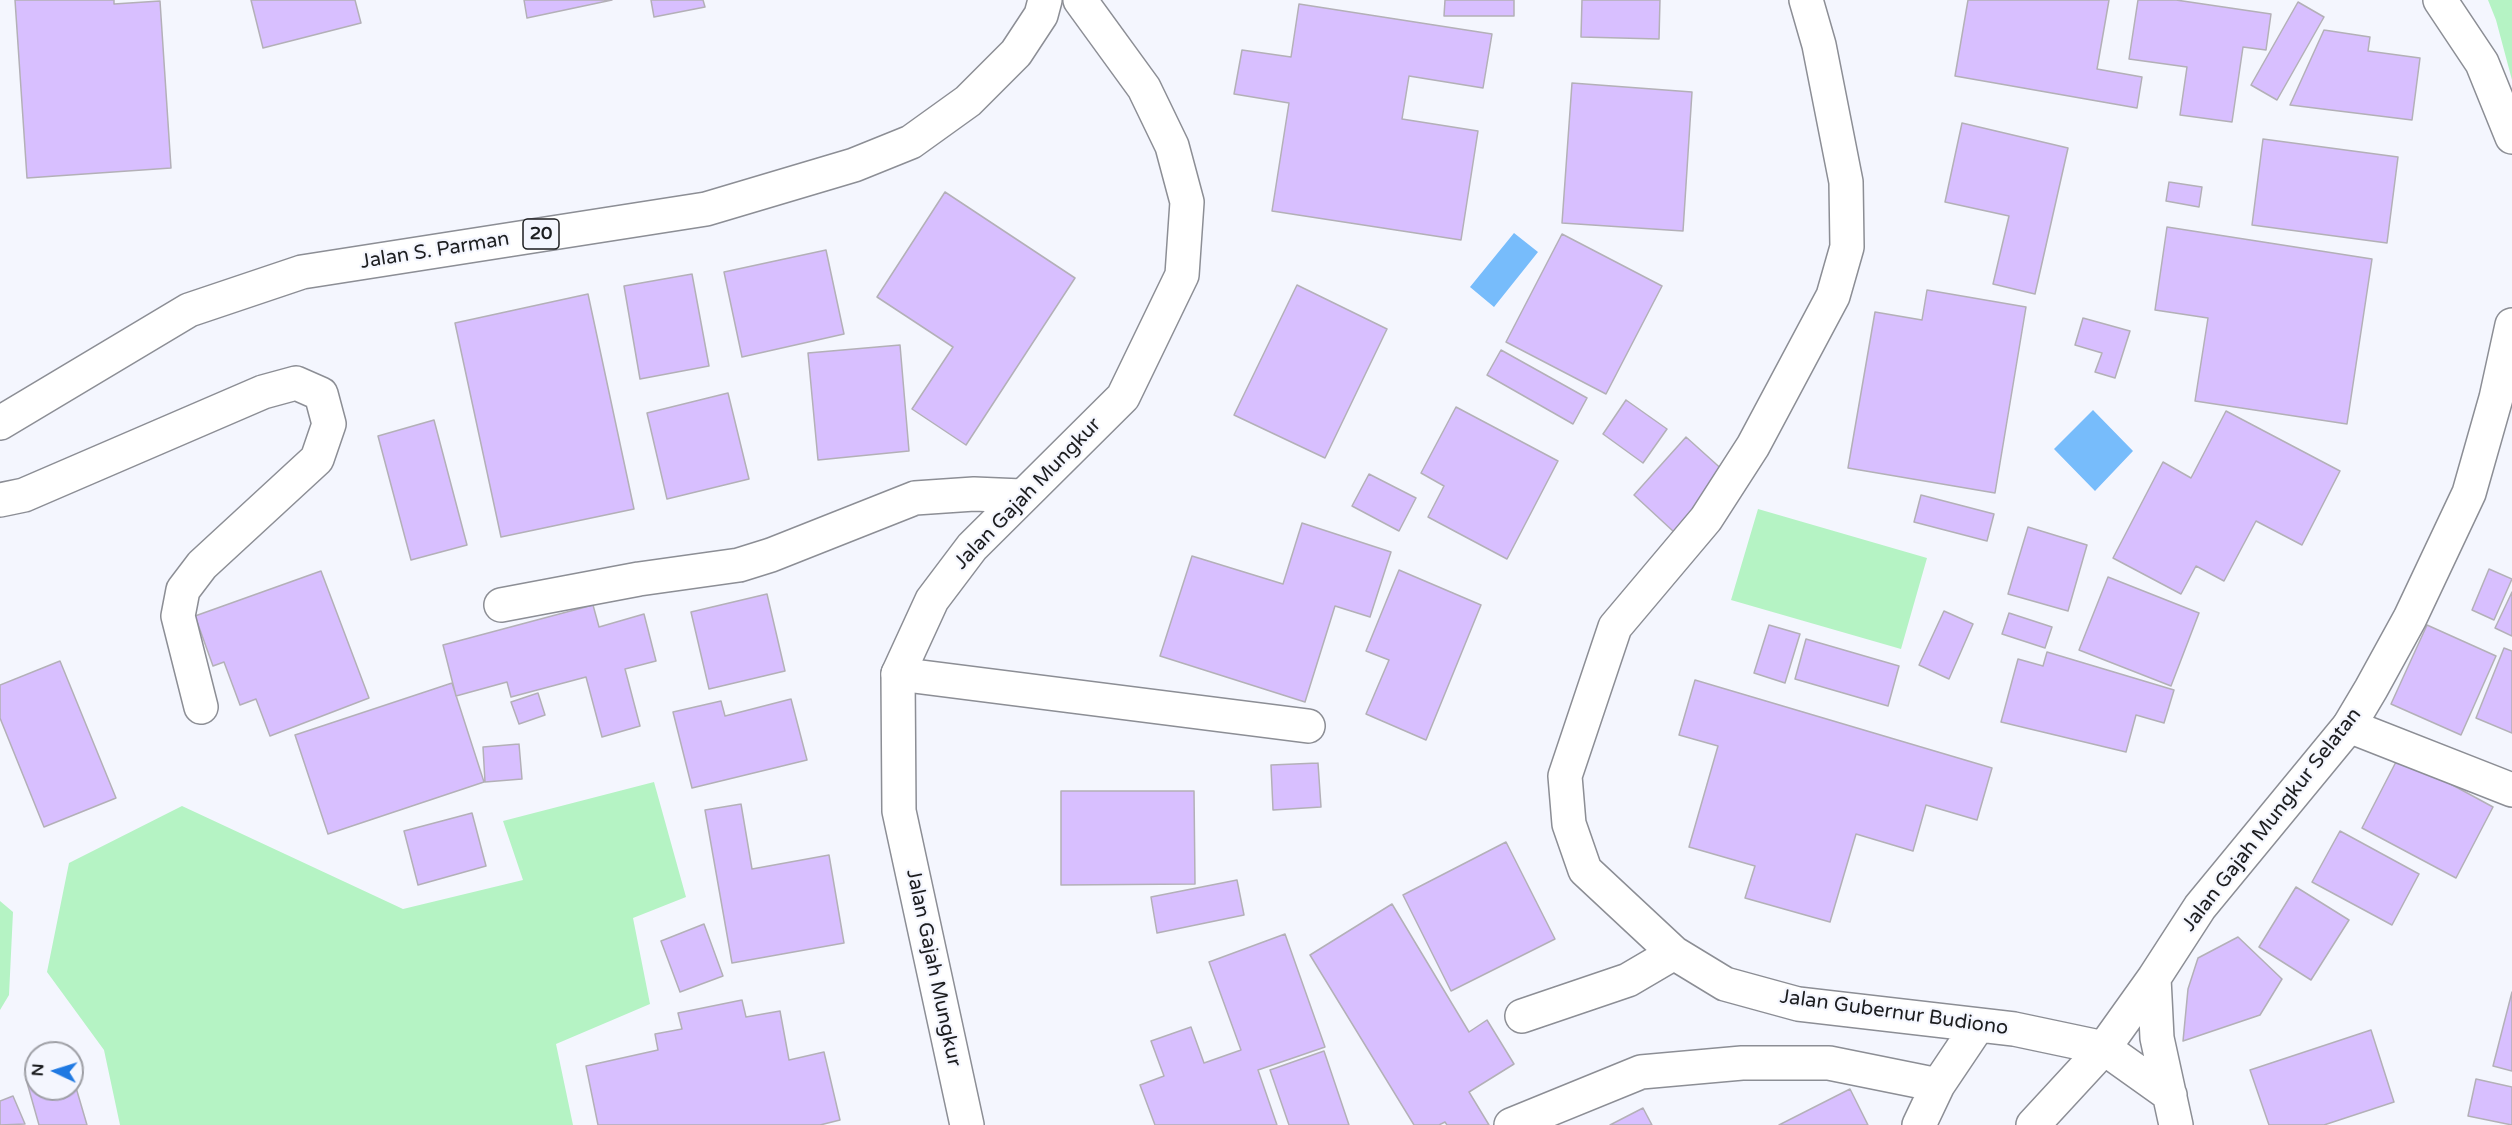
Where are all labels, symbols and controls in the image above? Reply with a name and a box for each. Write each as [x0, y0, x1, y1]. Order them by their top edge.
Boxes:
road number: 20 [523, 219, 559, 249]
street label: Jalan S. Parman [359, 227, 511, 275]
street label: Jalan Gajah Mungkur [950, 413, 1106, 575]
street label: Jalan Gajah Mungkur Selatan [2177, 704, 2367, 936]
street label: Jalan Gajah Mungkur [900, 867, 966, 1069]
street label: Jalan Gubernur Budiono [1778, 985, 2010, 1041]
north arrow [24, 1041, 84, 1101]
text: N [28, 1063, 48, 1077]

